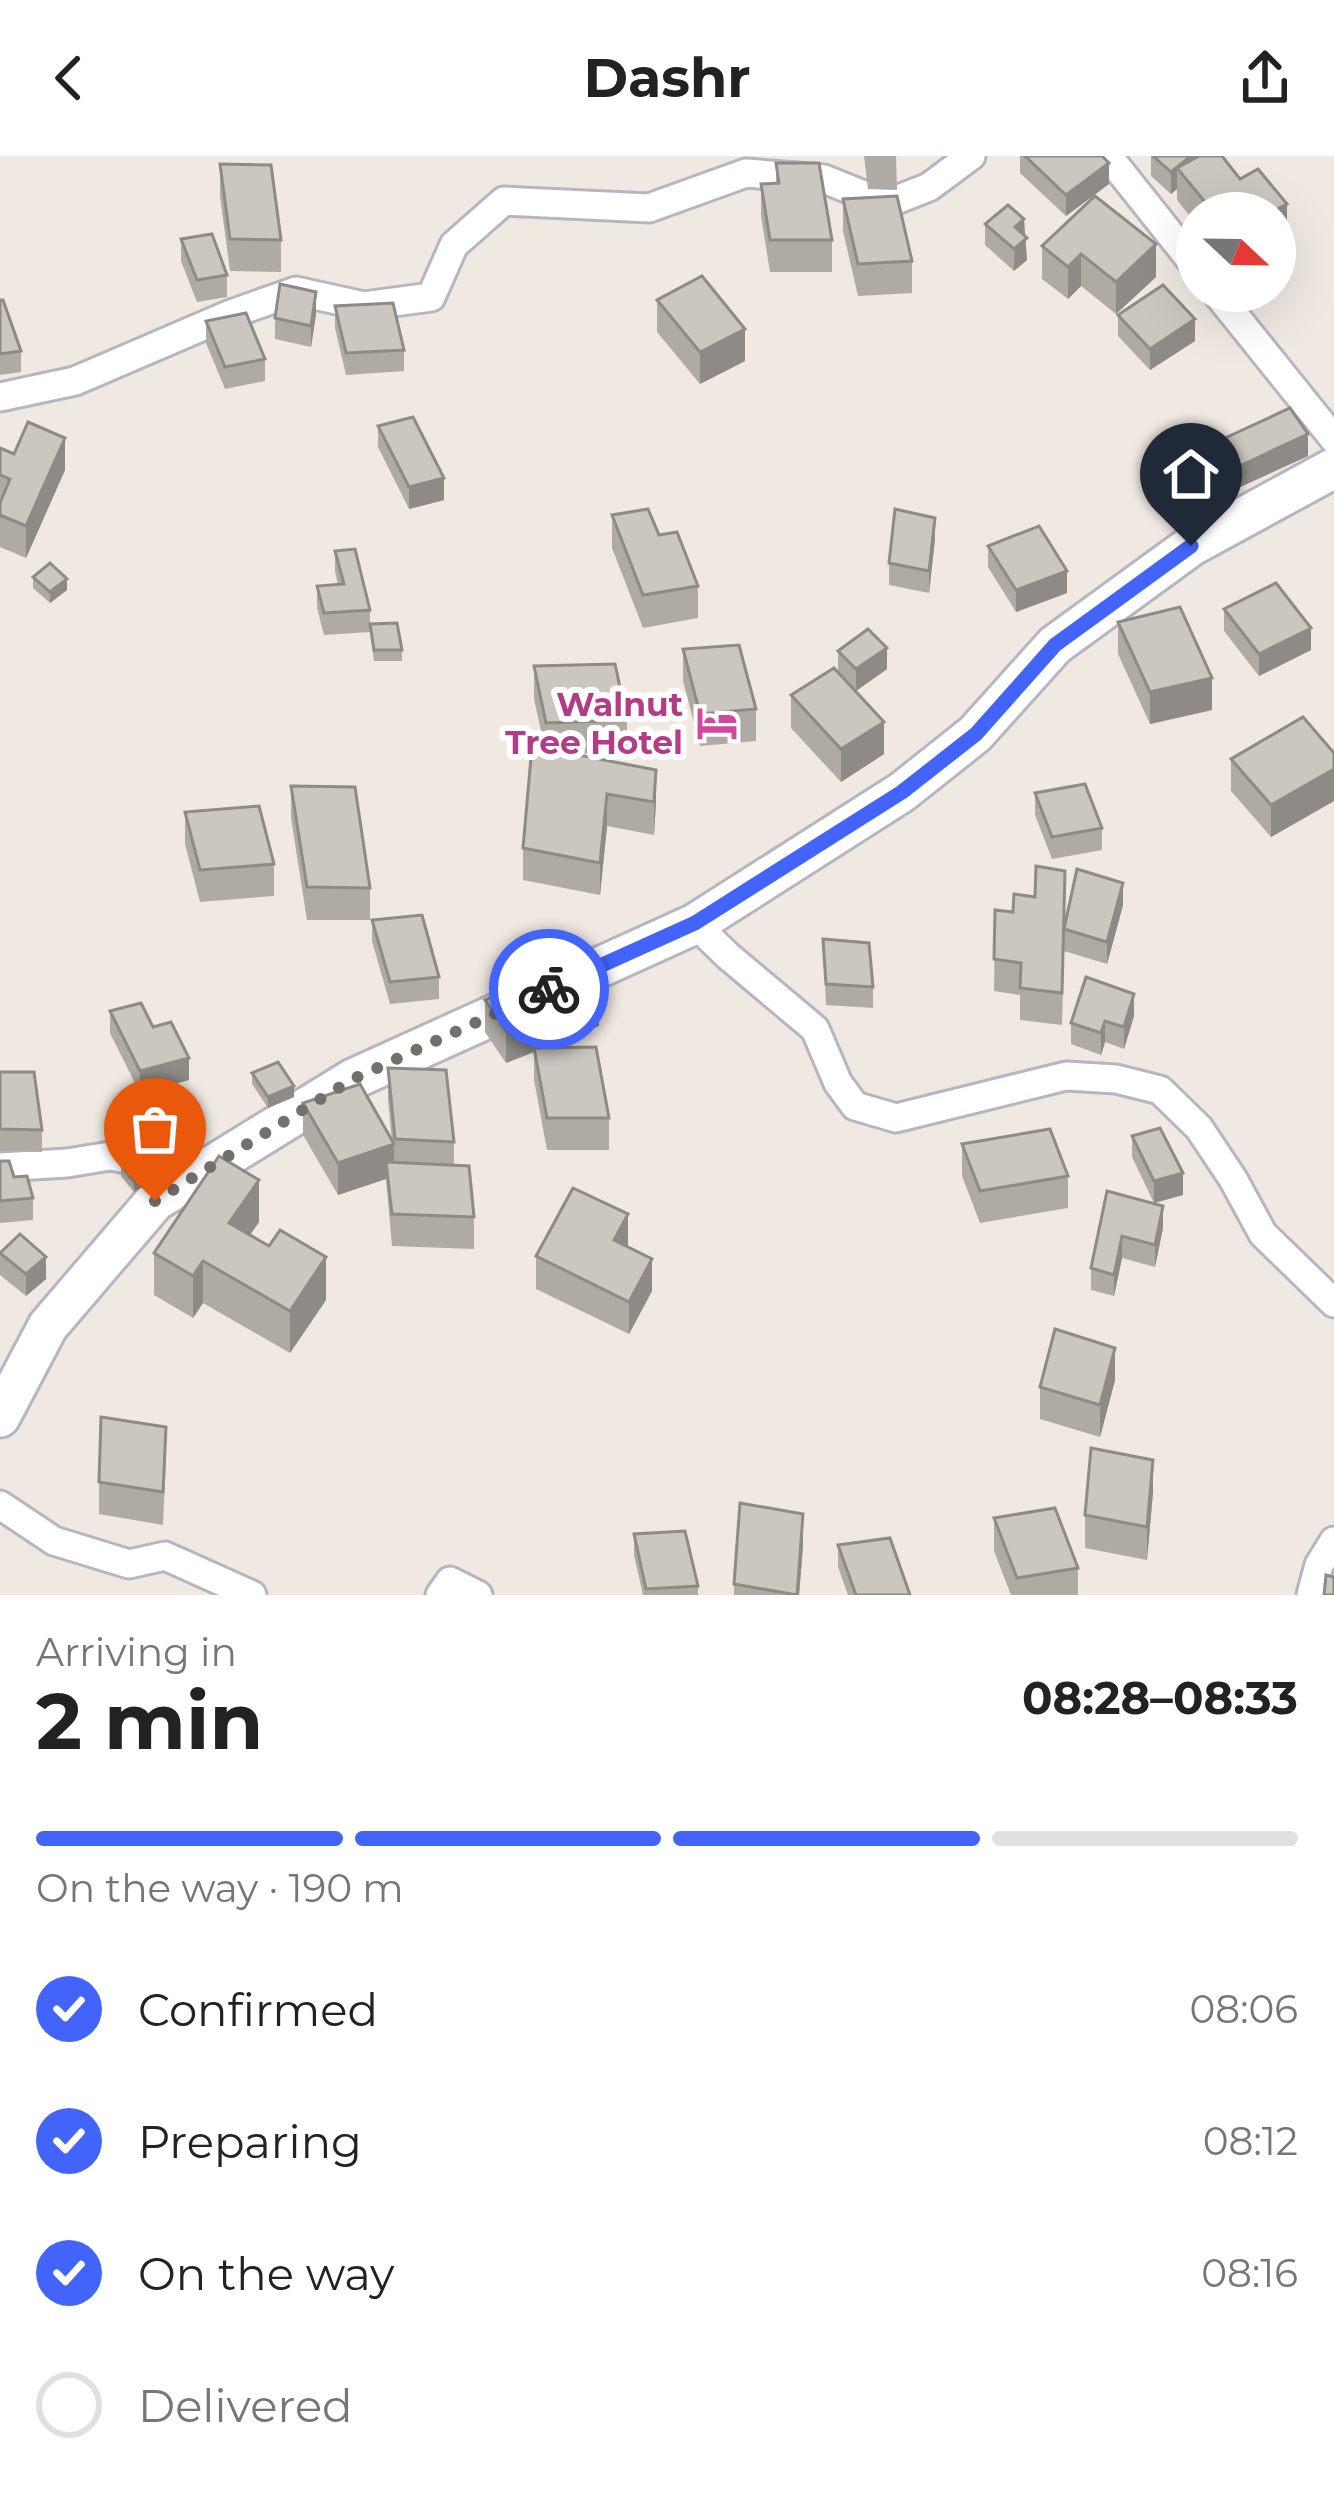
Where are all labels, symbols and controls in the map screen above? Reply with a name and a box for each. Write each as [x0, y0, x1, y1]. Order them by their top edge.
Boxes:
icon: back [36, 45, 102, 111]
text: Dashr [583, 45, 751, 111]
icon: share [1232, 45, 1298, 111]
north arrow [1176, 192, 1296, 312]
map controls [1176, 192, 1296, 312]
pin [1140, 423, 1242, 546]
icon: home [1158, 441, 1224, 507]
place label: Walnut Tree Hotel [505, 684, 683, 762]
hotel icon: Walnut Tree Hotel [694, 700, 740, 746]
courier [489, 929, 609, 1049]
icon: bike [516, 956, 582, 1022]
pin [104, 1078, 206, 1201]
icon: bag [122, 1096, 188, 1162]
text: Arriving in [36, 1628, 237, 1676]
text: 08:28–08:33 [1022, 1670, 1298, 1725]
text: 2 min [36, 1673, 263, 1769]
text: On the way · 190 m [36, 1864, 404, 1912]
icon: check [36, 1976, 102, 2042]
text: Confirmed [138, 1982, 378, 2037]
text: 08:06 [1189, 1985, 1298, 2033]
icon: check [36, 2108, 102, 2174]
text: Preparing [138, 2114, 362, 2169]
text: 08:12 [1203, 2117, 1298, 2165]
icon: check [36, 2240, 102, 2306]
text: On the way [138, 2246, 394, 2301]
text: 08:16 [1201, 2249, 1298, 2297]
text: Delivered [138, 2378, 353, 2433]

